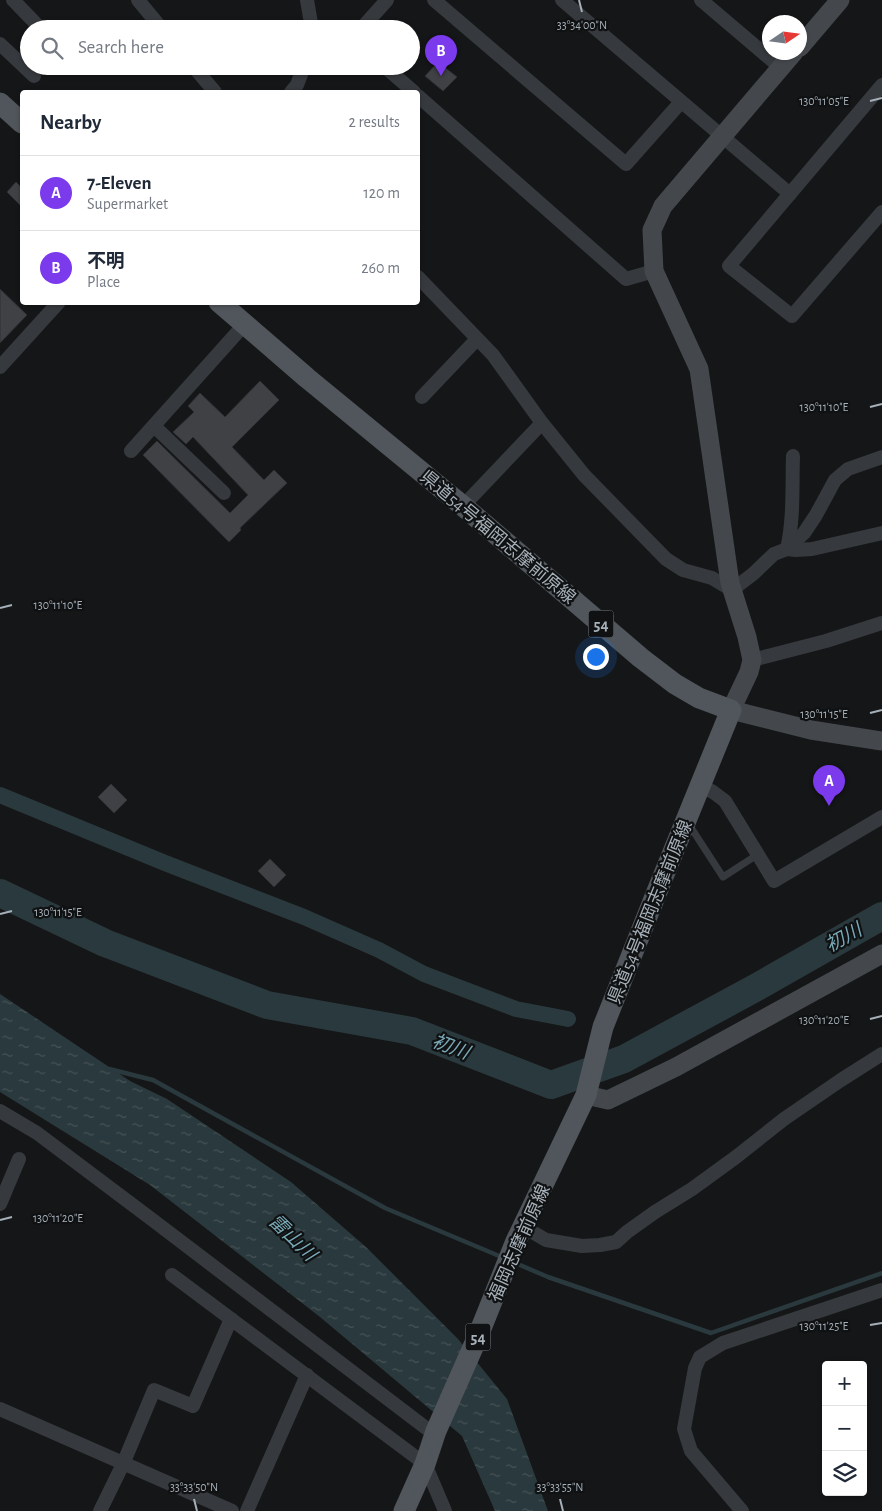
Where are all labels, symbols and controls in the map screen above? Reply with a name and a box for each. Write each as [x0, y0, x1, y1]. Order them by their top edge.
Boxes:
north arrow [762, 15, 807, 60]
text: 33°34'00"N [557, 19, 607, 31]
search box [20, 20, 420, 75]
icon: search [38, 34, 66, 62]
pin: B [425, 35, 457, 76]
text: Search here [78, 38, 164, 57]
text: 130°11'05"E [799, 95, 849, 107]
text: Nearby [40, 112, 101, 133]
text: 2 results [348, 114, 400, 130]
text: 7-Eleven [87, 174, 151, 193]
text: A [51, 185, 61, 201]
text: 120 m [363, 185, 400, 201]
text: Supermarket [87, 196, 168, 212]
text: 不明 [87, 252, 125, 271]
text: B [51, 260, 61, 276]
text: 260 m [361, 260, 400, 276]
text: Place [87, 274, 120, 290]
text: 130°11'10"E [800, 401, 849, 413]
street label: 県道54号福岡志摩前原線 [416, 466, 580, 608]
text: 130°11'10"E [34, 599, 83, 611]
road number: 54 [588, 610, 614, 638]
your location [583, 644, 609, 670]
text: 130°11'15"E [800, 708, 848, 720]
pin: A [813, 765, 845, 806]
street label: 県道54号福岡志摩前原線 [604, 817, 696, 1007]
text: 130°11'15"E [34, 906, 82, 918]
water label: 初川 [822, 919, 867, 956]
text: 130°11'20"E [799, 1014, 849, 1026]
water label: 初川 [429, 1031, 474, 1064]
street label: 福岡志摩前原線 [484, 1181, 554, 1305]
water label: 雷山川 [265, 1211, 321, 1266]
text: 130°11'20"E [33, 1212, 83, 1224]
text: 130°11'25"E [800, 1320, 849, 1332]
road number: 54 [466, 1324, 490, 1350]
map controls [822, 1361, 867, 1496]
button: + [822, 1361, 867, 1406]
button: − [822, 1406, 867, 1451]
button: layers [822, 1451, 867, 1496]
text: 33°33'50"N [170, 1481, 218, 1493]
text: 33°33'55"N [537, 1481, 583, 1493]

